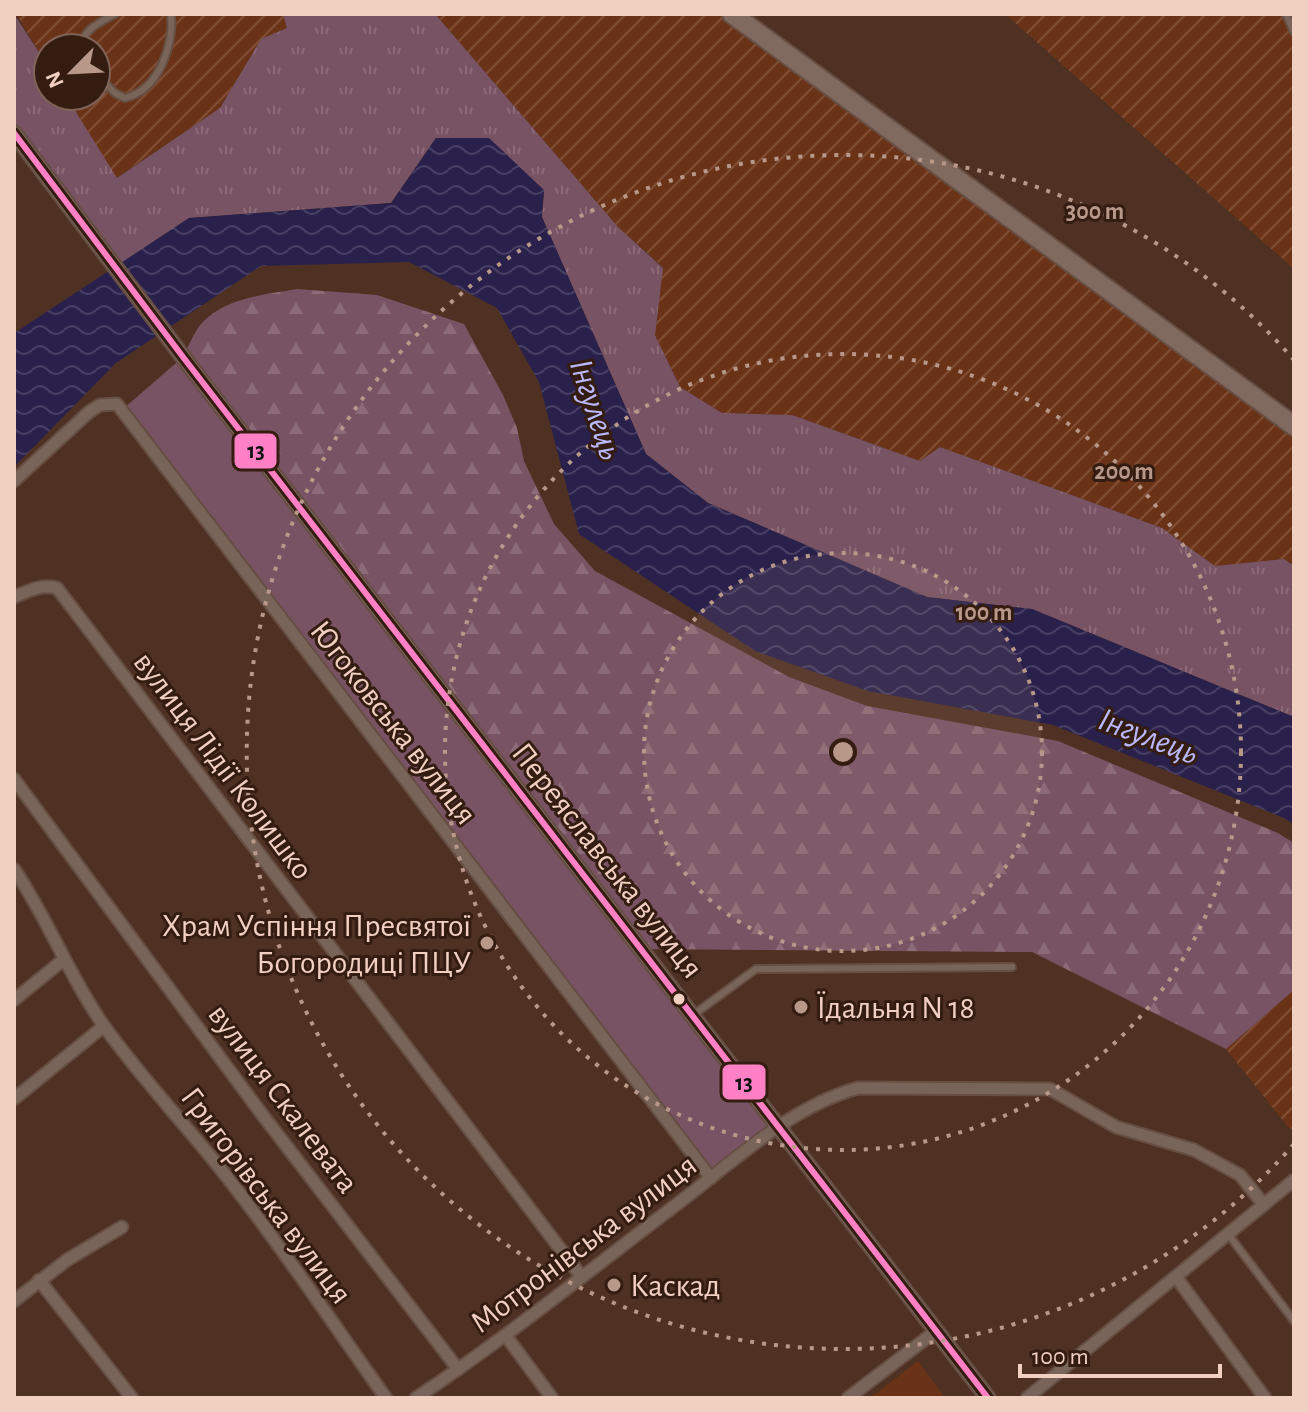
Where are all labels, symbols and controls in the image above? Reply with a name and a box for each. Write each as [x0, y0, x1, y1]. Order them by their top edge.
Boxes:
north arrow [32, 32, 112, 112]
text: N [41, 68, 68, 91]
text: 300 m [1066, 200, 1124, 224]
water label: Інгулець [563, 355, 627, 464]
line badge: 13 [233, 432, 278, 470]
text: 13 [247, 440, 265, 462]
text: 200 m [1094, 460, 1154, 484]
text: 100 m [956, 601, 1012, 625]
street label: Югоковська вулиця [304, 615, 482, 830]
street label: вулиця Лідії Колишко [128, 646, 319, 885]
water label: Інгулець [1094, 702, 1203, 771]
street label: Переяславська вулиця [506, 737, 709, 984]
centre of rings [829, 738, 857, 766]
place label: Храм Успіння Пресвятої Богородиці ПЦУ [162, 910, 471, 979]
marker: Храм Успіння Пресвятої Богородиці ПЦУ [478, 934, 496, 952]
unlabelled marker [671, 991, 687, 1007]
place label: Їдальня N 18 [817, 991, 975, 1024]
street label: вулиця Скалевата [202, 998, 364, 1199]
marker: Їдальня N 18 [792, 998, 810, 1016]
line badge: 13 [721, 1063, 767, 1101]
text: 13 [735, 1072, 753, 1094]
street label: Григорівська вулиця [175, 1081, 358, 1310]
street label: Мотронівська вулиця [465, 1149, 703, 1339]
place label: Каскад [630, 1270, 720, 1302]
marker: Каскад [605, 1276, 623, 1294]
scale bar [1020, 1328, 1220, 1378]
text: 100 m [1032, 1345, 1089, 1369]

